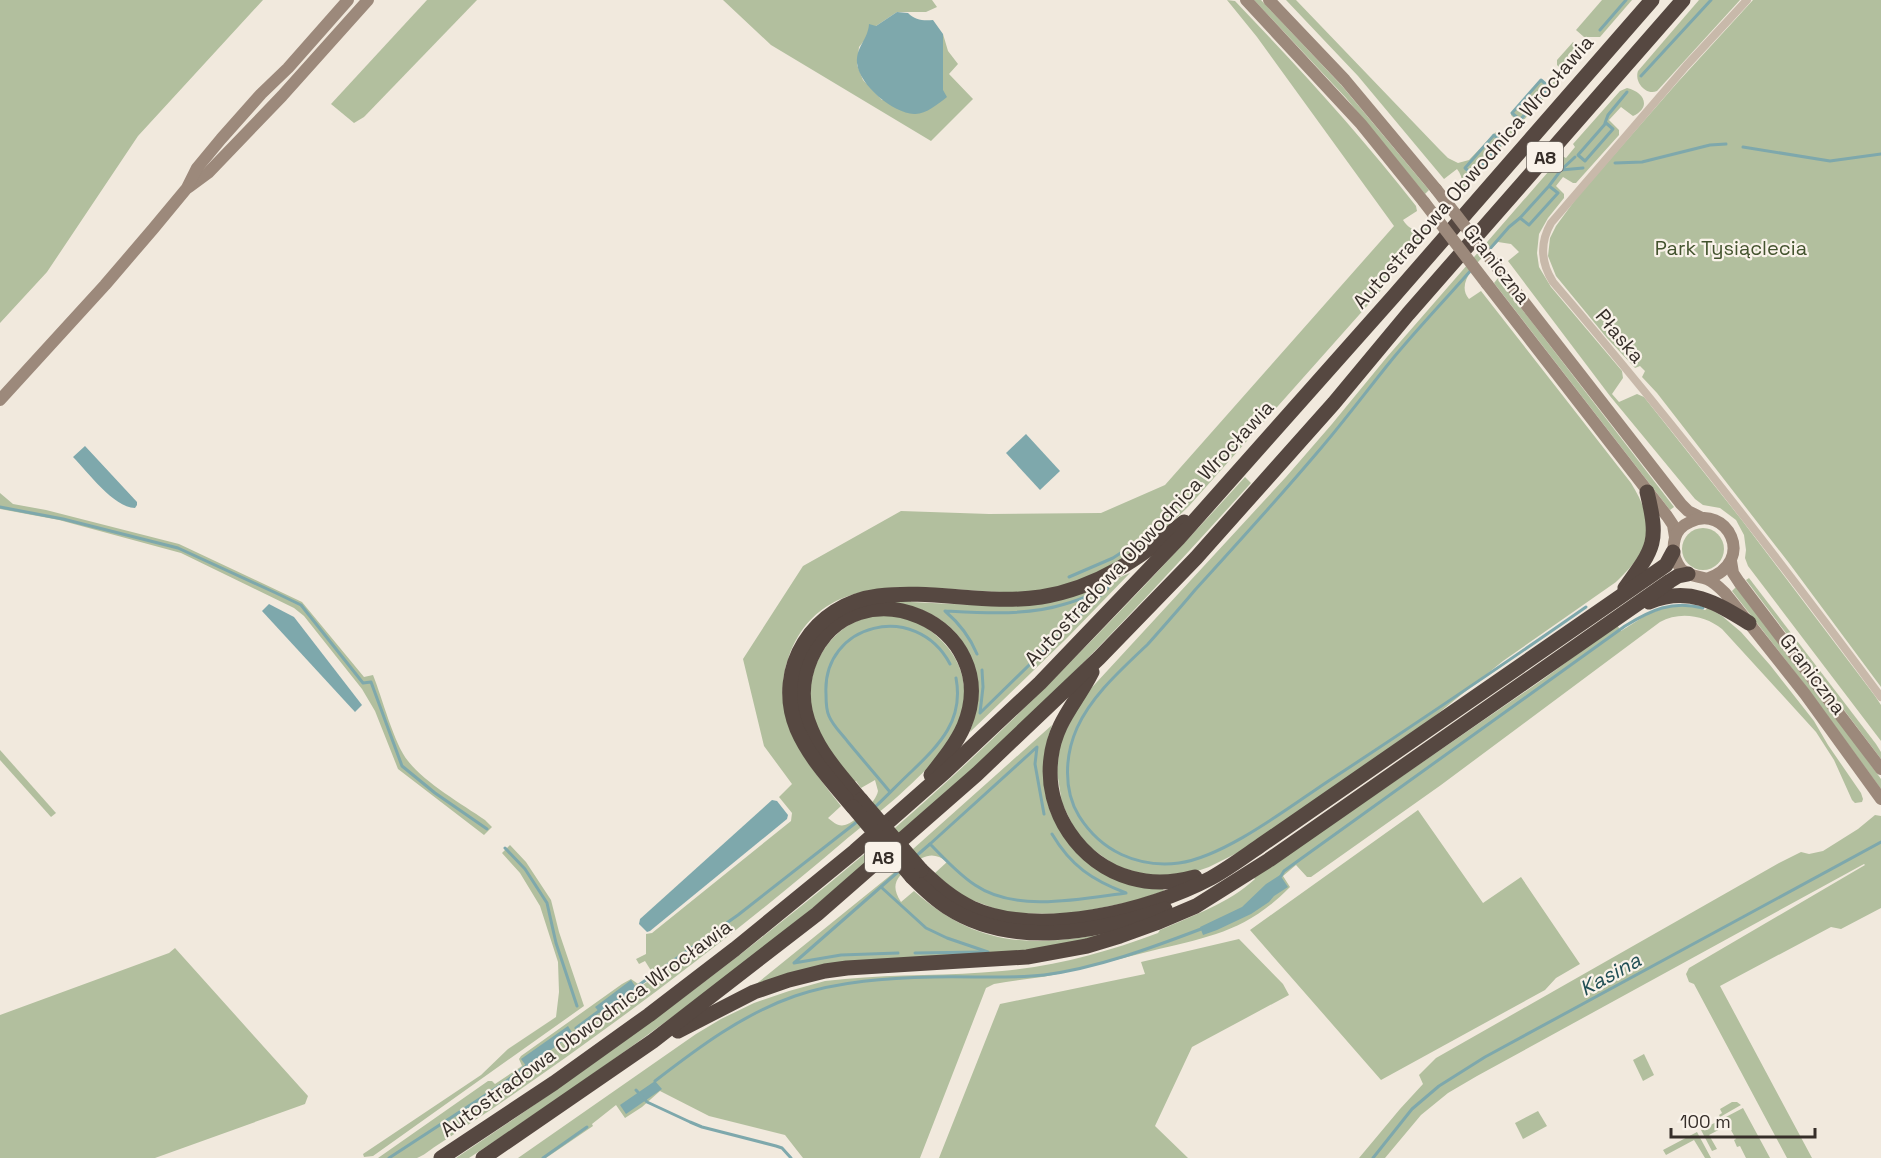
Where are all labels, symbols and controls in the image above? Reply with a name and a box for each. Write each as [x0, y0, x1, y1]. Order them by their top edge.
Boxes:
street label: Autostradowa Obwodnica Wrocławia [1347, 30, 1599, 314]
road number: A8 [1527, 142, 1563, 172]
street label: Graniczna [1458, 219, 1536, 309]
park label: Park Tysiąclecia [1655, 235, 1807, 261]
street label: Płaska [1590, 304, 1650, 368]
street label: Autostradowa Obwodnica Wrocławia [1019, 395, 1279, 671]
street label: Graniczna [1774, 628, 1852, 720]
road number: A8 [865, 842, 901, 872]
street label: Autostradowa Obwodnica Wrocławia [435, 913, 737, 1143]
water label: Kasina [1575, 946, 1646, 1002]
scale bar [1671, 1101, 1815, 1139]
text: 100 m [1680, 1110, 1731, 1133]

